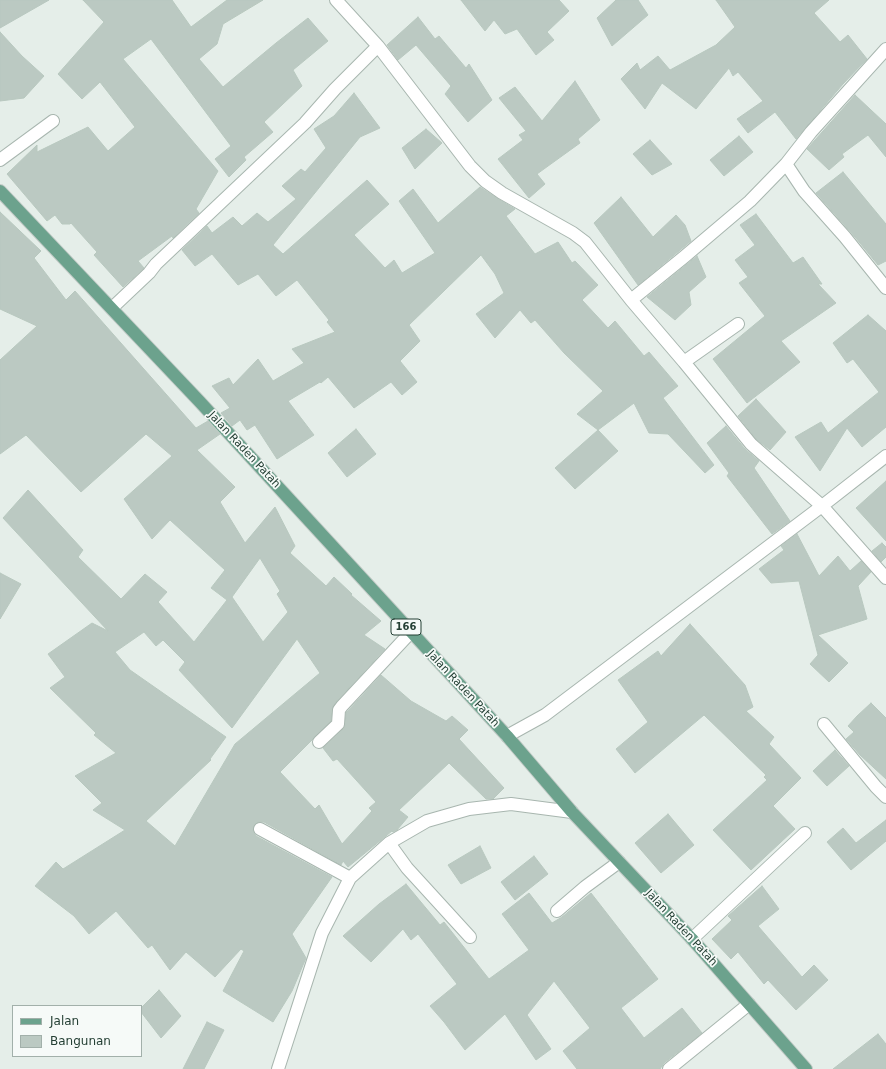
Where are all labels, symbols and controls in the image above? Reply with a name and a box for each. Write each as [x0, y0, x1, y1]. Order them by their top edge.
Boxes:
street label: Jalan Raden Patah [205, 409, 283, 491]
road number: 166 [391, 619, 421, 635]
street label: Jalan Raden Patah [424, 648, 502, 730]
street label: Jalan Raden Patah [642, 887, 720, 969]
legend [12, 1005, 142, 1057]
text: Jalan [50, 1014, 79, 1028]
text: Bangunan [50, 1034, 111, 1048]

